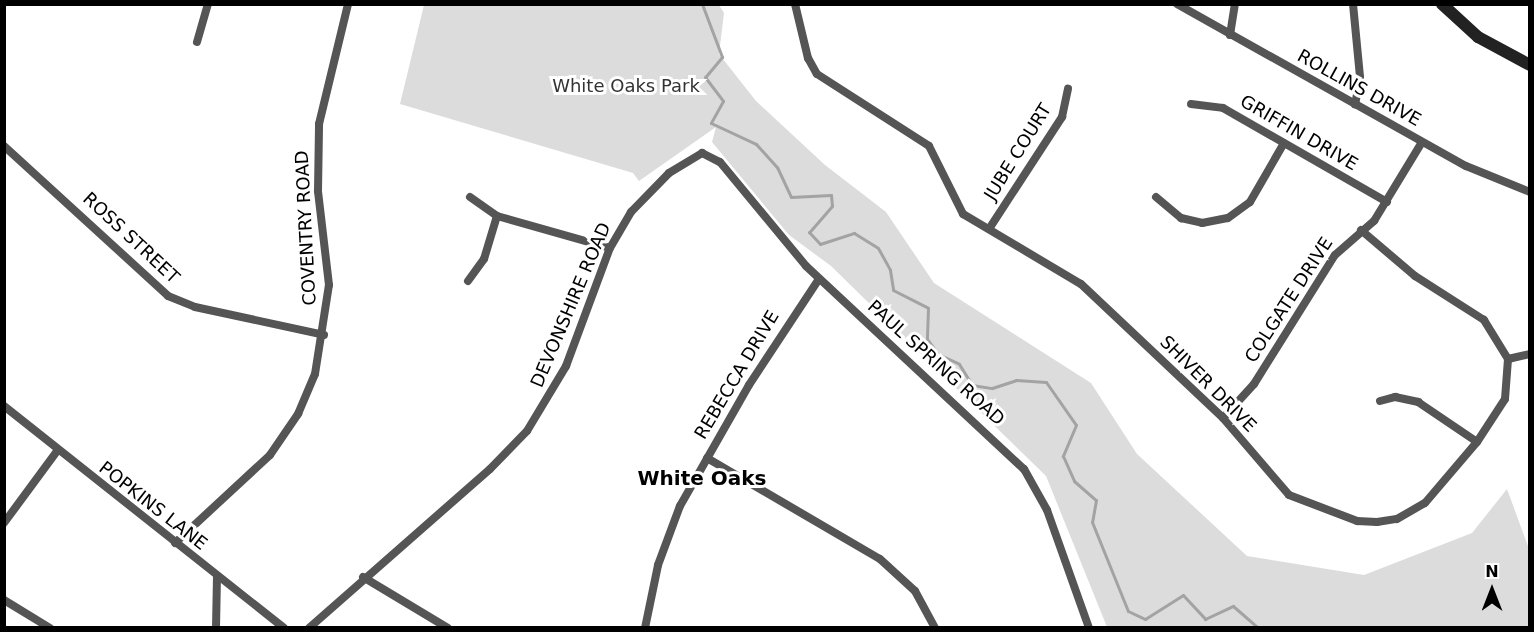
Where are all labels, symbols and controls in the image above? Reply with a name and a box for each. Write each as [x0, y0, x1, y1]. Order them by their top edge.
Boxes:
street label: ROLLINS DRIVE [1293, 45, 1425, 131]
park label: White Oaks Park [552, 75, 700, 97]
street label: GRIFFIN DRIVE [1236, 91, 1362, 175]
street label: JUBE COURT [980, 100, 1056, 204]
street label: COVENTRY ROAD [291, 150, 321, 306]
street label: ROSS STREET [78, 188, 184, 288]
street label: DEVONSHIRE ROAD [526, 219, 616, 391]
street label: COLGATE DRIVE [1240, 233, 1338, 367]
street label: PAUL SPRING ROAD [863, 296, 1009, 430]
street label: REBECCA DRIVE [690, 307, 784, 443]
street label: SHIVER DRIVE [1155, 331, 1261, 437]
street label: POPKINS LANE [95, 457, 211, 555]
district label: White Oaks [638, 466, 766, 490]
north arrow [1462, 560, 1522, 620]
text: N [1485, 562, 1499, 581]

